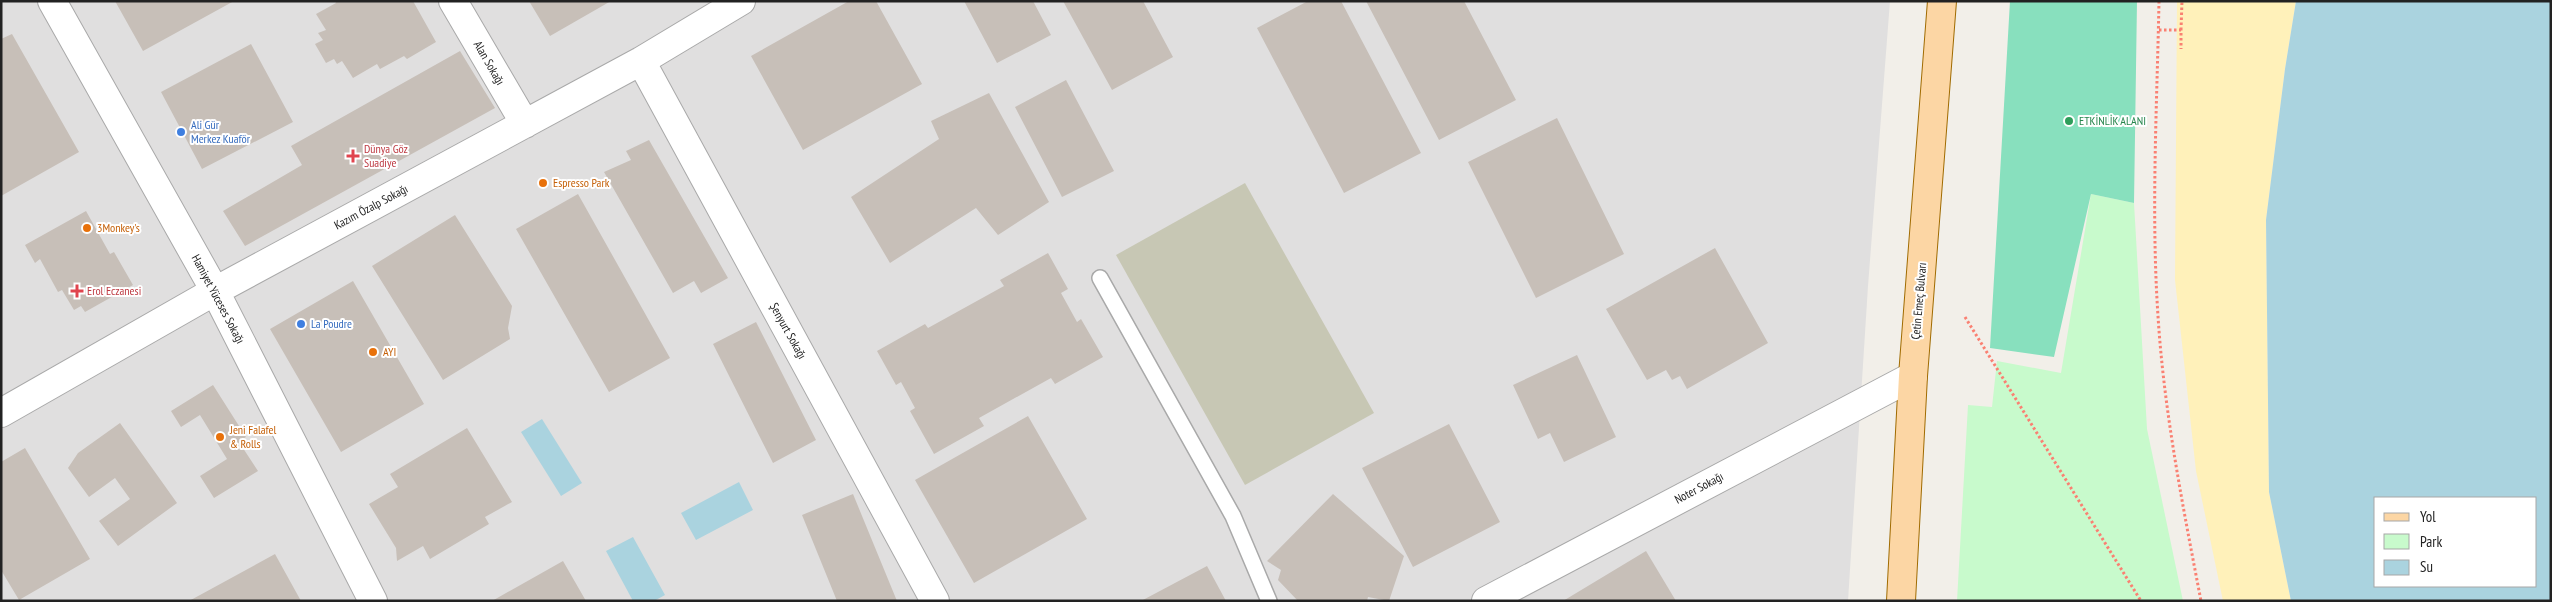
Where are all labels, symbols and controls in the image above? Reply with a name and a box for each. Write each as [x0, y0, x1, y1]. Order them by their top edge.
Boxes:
street label: Alan Sokağı [471, 38, 508, 88]
place label: ETKİNLİK ALANI [2079, 113, 2146, 128]
marker: ETKİNLİK ALANI [2063, 115, 2075, 127]
place label: Ali Gür Merkez Kuaför [191, 117, 251, 146]
marker: Ali Gür Merkez Kuaför [175, 126, 187, 138]
place label: Dünya Göz Suadiye [364, 141, 408, 170]
marker: Dünya Göz Suadiye [346, 149, 360, 163]
place label: Espresso Park [553, 175, 610, 190]
marker: Espresso Park [537, 177, 549, 189]
street label: Kazım Özalp Sokağı [331, 181, 410, 232]
place label: 3Monkey's [97, 220, 140, 235]
marker: 3Monkey's [81, 222, 93, 234]
street label: Hamiyet Yüceses Sokağı [189, 252, 248, 346]
street label: Çetin Emeç Bulvarı [1908, 262, 1929, 340]
place label: Erol Eczanesi [87, 283, 141, 298]
marker: Erol Eczanesi [71, 285, 83, 297]
street label: Şenyurt Sokağı [767, 300, 810, 362]
place label: La Poudre [311, 316, 352, 331]
marker: La Poudre [295, 318, 307, 330]
place label: AYI [383, 344, 396, 359]
marker: AYI [367, 346, 379, 358]
place label: Jeni Falafel & Rolls [229, 422, 277, 451]
marker: Jeni Falafel & Rolls [214, 431, 226, 443]
street label: Noter Sokağı [1672, 468, 1726, 507]
legend [2374, 497, 2537, 587]
text: Yol [2420, 507, 2436, 526]
text: Park [2420, 532, 2442, 551]
text: Su [2420, 557, 2433, 576]

